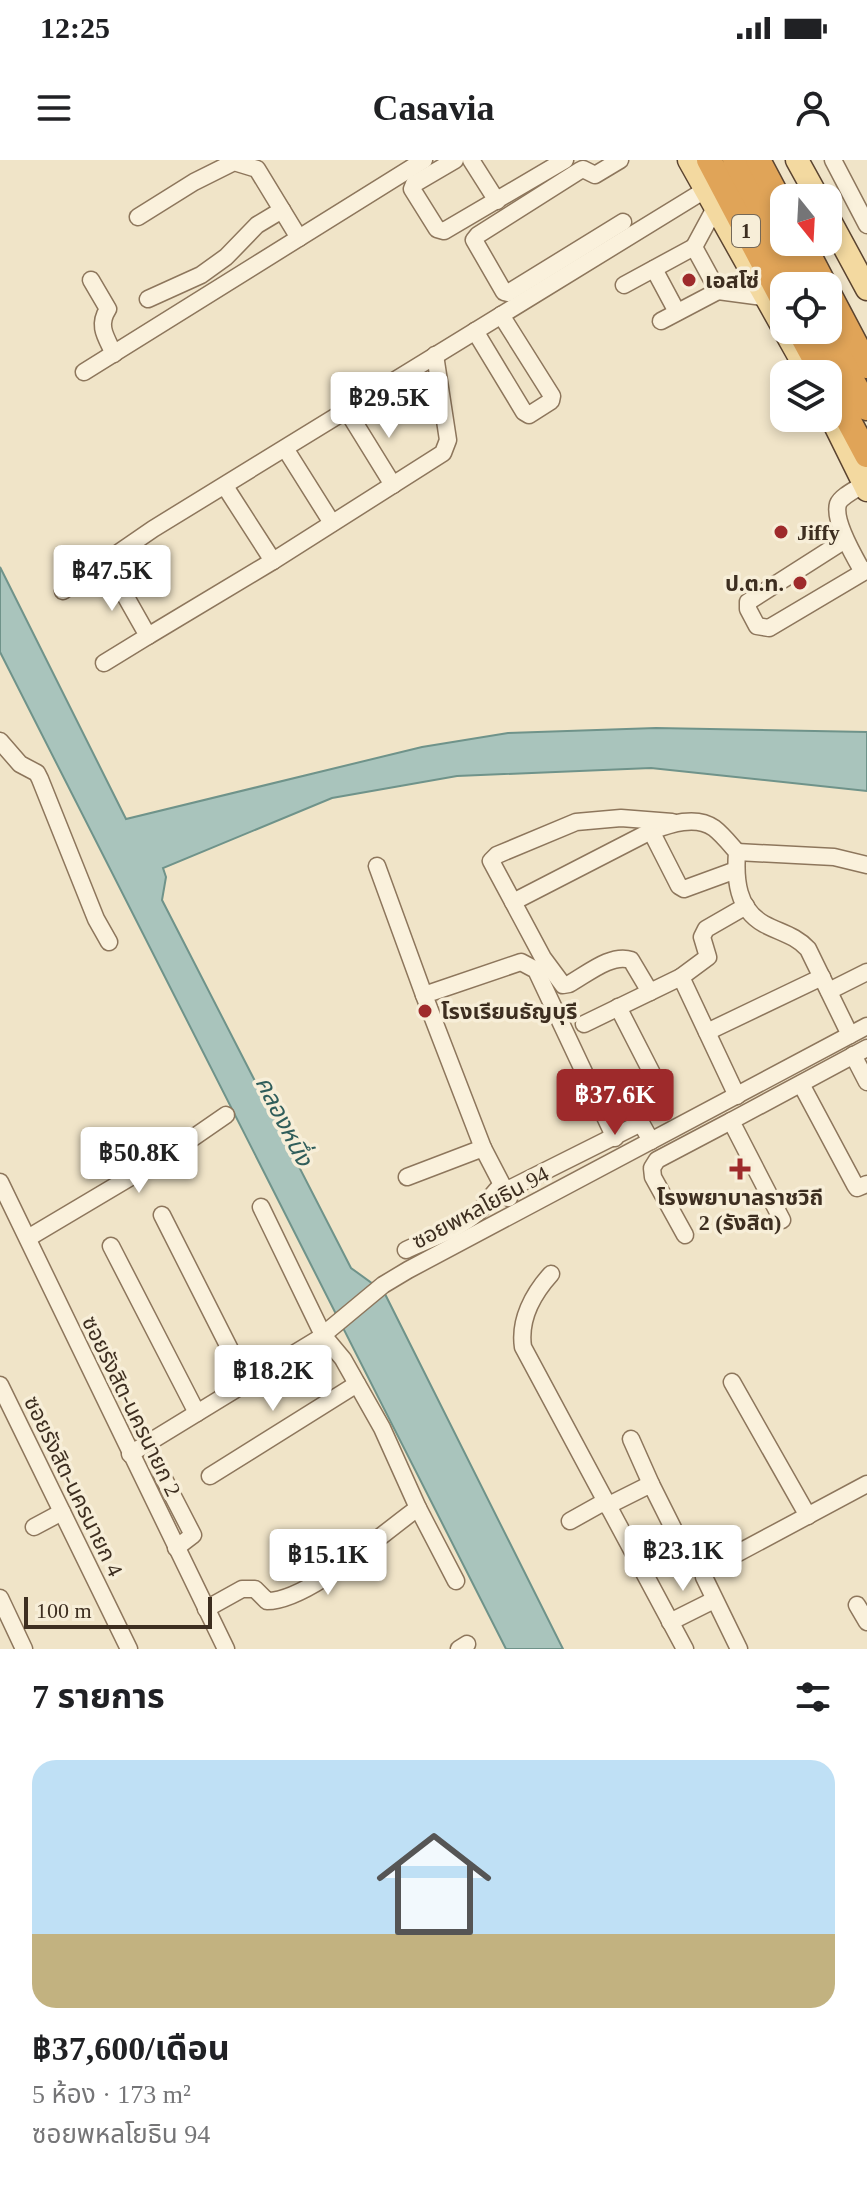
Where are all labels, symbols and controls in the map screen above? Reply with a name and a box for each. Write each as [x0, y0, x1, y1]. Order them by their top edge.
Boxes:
text: 12:25 [40, 11, 110, 44]
icon: menu [32, 86, 76, 130]
icon: person [791, 86, 835, 130]
text: Casavia [372, 88, 495, 128]
north arrow [770, 184, 842, 256]
map controls [770, 184, 842, 432]
road number: 1 [732, 215, 760, 247]
place label: เอสโซ่ [705, 268, 759, 293]
marker: เอสโซ่ [680, 271, 698, 289]
button: locate [770, 272, 842, 344]
button: layers [770, 360, 842, 432]
pin: ฿29.5K [324, 372, 454, 440]
text: ฿29.5K [349, 383, 429, 412]
place label: Jiffy [797, 520, 840, 545]
marker: Jiffy [772, 523, 790, 541]
pin: ฿47.5K [47, 545, 177, 613]
text: ฿47.5K [72, 556, 152, 585]
place label: ป.ต.ท. [725, 571, 784, 596]
marker: ป.ต.ท. [791, 574, 809, 592]
place label: โรงเรียนธัญบุรี [441, 999, 578, 1025]
marker: โรงเรียนธัญบุรี [416, 1002, 434, 1020]
pin: ฿37.6K [550, 1069, 680, 1137]
water label: คลองหนึ่ง [250, 1070, 322, 1171]
text: ฿37.6K [575, 1080, 655, 1109]
pin: ฿50.8K [74, 1127, 204, 1195]
text: ฿50.8K [99, 1138, 179, 1167]
marker: โรงพยาบาลราชวิถี 2 (รังสิต) [729, 1158, 751, 1180]
street label: ซอยพหลโยธิน 94 [408, 1161, 553, 1254]
place label: โรงพยาบาลราชวิถี 2 (รังสิต) [657, 1185, 823, 1235]
street label: ซอยรังสิต-นครนายก 2 [77, 1312, 186, 1500]
pin: ฿18.2K [208, 1345, 338, 1413]
text: ฿18.2K [233, 1356, 313, 1385]
street label: ซอยรังสิต-นครนายก 4 [19, 1392, 128, 1580]
pin: ฿23.1K [618, 1525, 748, 1593]
pin: ฿15.1K [263, 1529, 393, 1597]
text: ฿23.1K [643, 1536, 723, 1565]
text: ฿15.1K [288, 1540, 368, 1569]
scale bar [24, 1593, 212, 1629]
text: 100 m [36, 1598, 92, 1623]
icon: filters [791, 1675, 835, 1719]
text: 7 รายการ [32, 1678, 165, 1715]
icon: home [362, 1812, 506, 1956]
text: ฿37,600/เดือน [32, 2030, 230, 2067]
text: 5 ห้อง · 173 m² [32, 2080, 191, 2109]
text: ซอยพหลโยธิน 94 [32, 2120, 210, 2149]

